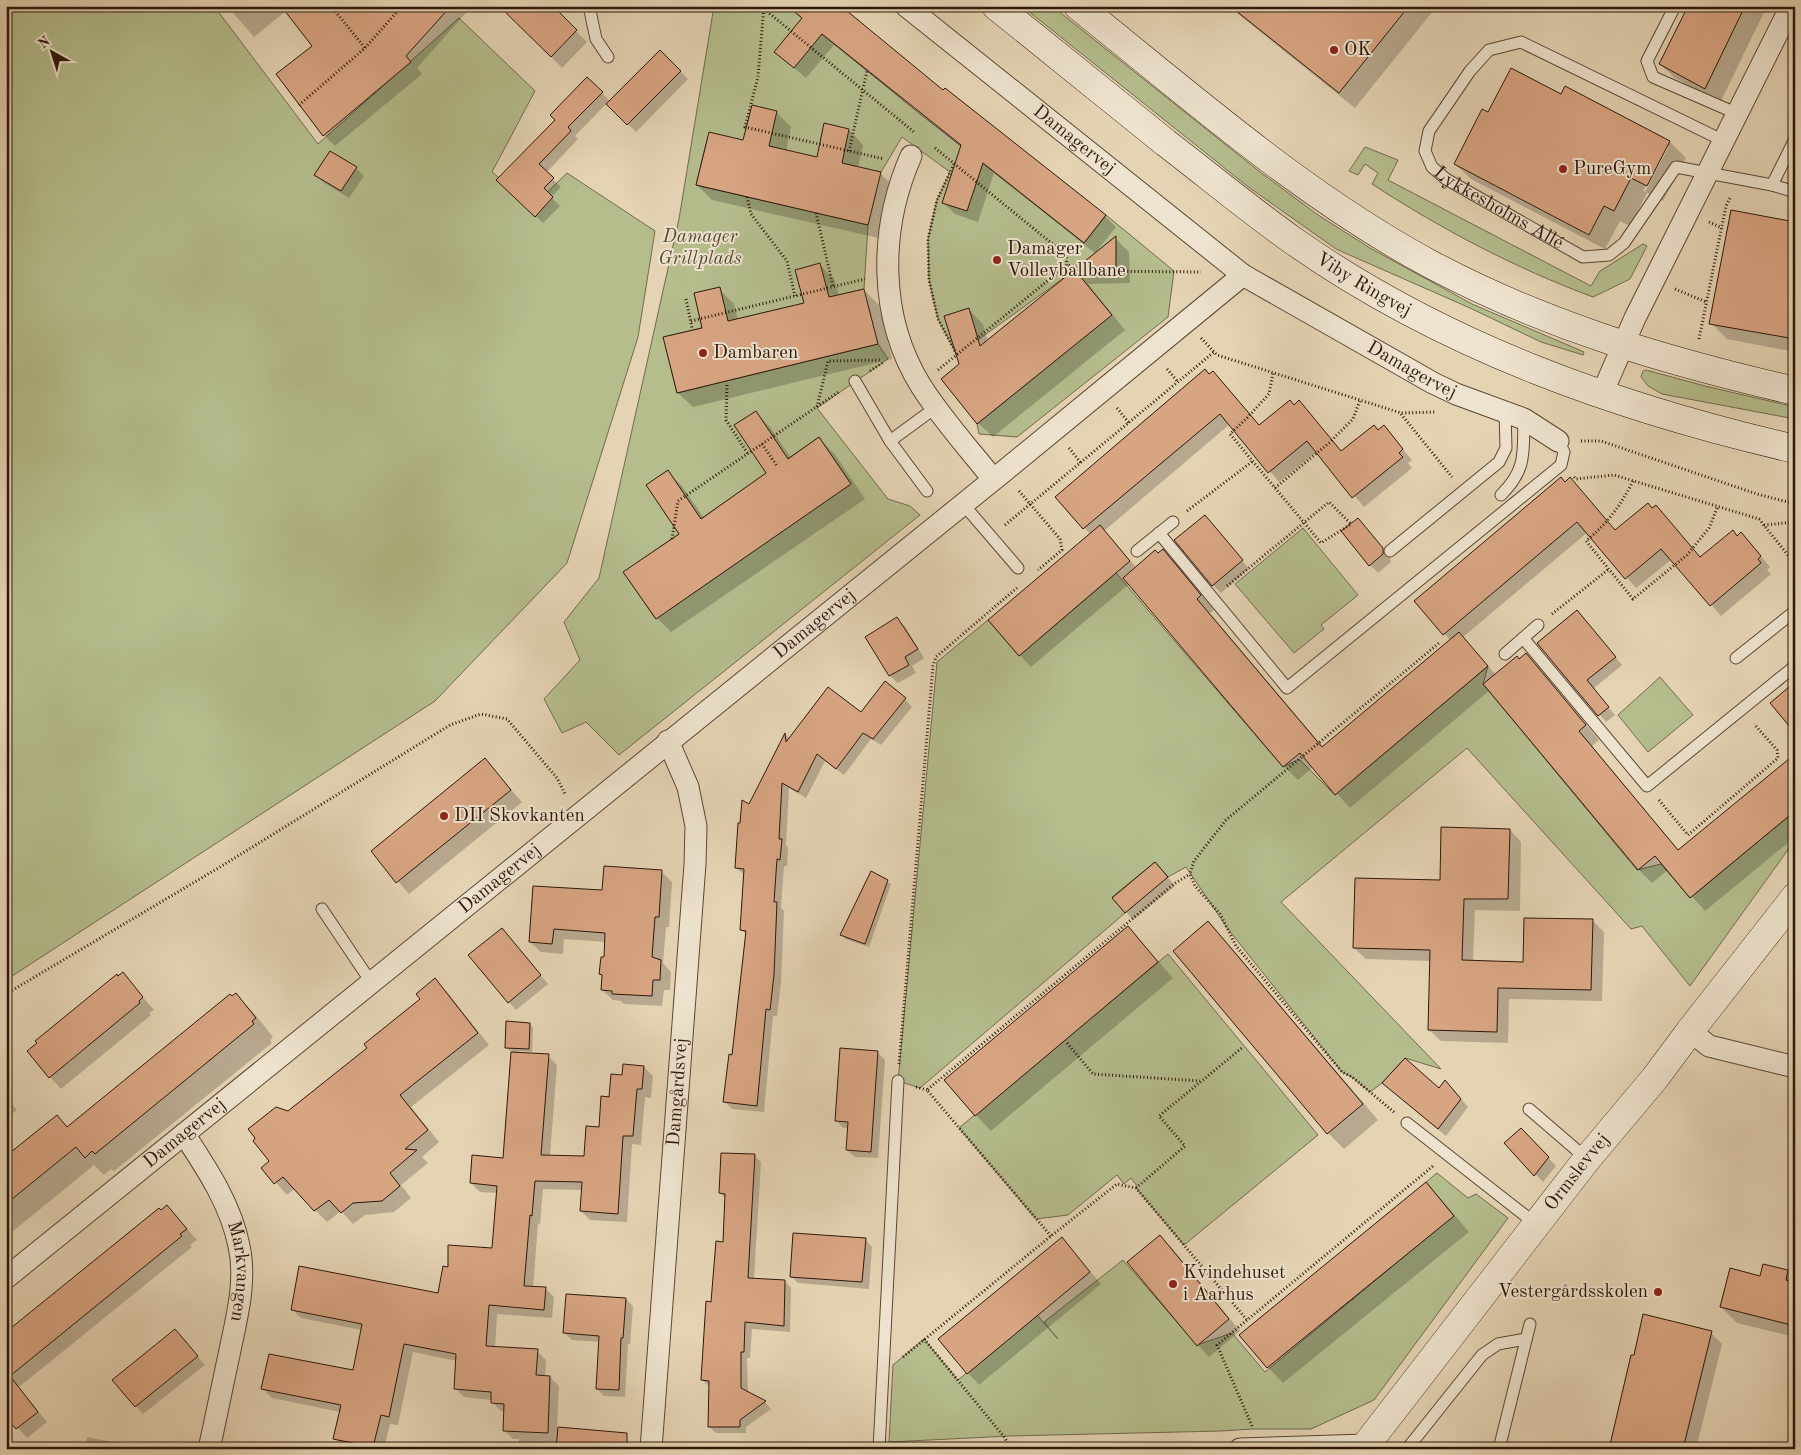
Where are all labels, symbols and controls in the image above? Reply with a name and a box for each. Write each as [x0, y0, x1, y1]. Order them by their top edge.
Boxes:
north arrow [28, 28, 78, 78]
text: N [36, 34, 53, 51]
place label: OK [1344, 41, 1372, 60]
marker: OK [1328, 44, 1340, 56]
street label: Damagervej [1029, 102, 1119, 179]
place label: PureGym [1573, 160, 1651, 179]
street label: Lykkesholms Allé [1430, 163, 1566, 253]
marker: PureGym [1557, 163, 1569, 175]
park label: Damager Grillplads [658, 228, 742, 269]
place label: Damager Volleyballbane [1007, 240, 1126, 281]
street label: Viby Ringvej [1312, 249, 1414, 320]
marker: Damager Volleyballbane [991, 254, 1003, 266]
street label: Damagervej [1364, 338, 1460, 402]
place label: Dambaren [713, 344, 798, 363]
marker: Dambaren [697, 347, 709, 359]
street label: Damagervej [770, 585, 859, 663]
place label: DII Skovkanten [454, 807, 585, 826]
marker: DII Skovkanten [438, 810, 450, 822]
street label: Damagervej [455, 840, 544, 917]
street label: Damgårdsvej [664, 1037, 691, 1147]
street label: Damagervej [140, 1095, 230, 1172]
street label: Ormslevvej [1541, 1130, 1613, 1214]
street label: Markvangen [223, 1219, 251, 1323]
place label: Kvindehuset i Aarhus [1183, 1264, 1286, 1305]
marker: Kvindehuset i Aarhus [1167, 1278, 1179, 1290]
place label: Vestergårdsskolen [1498, 1283, 1648, 1302]
marker: Vestergårdsskolen [1652, 1286, 1664, 1298]

